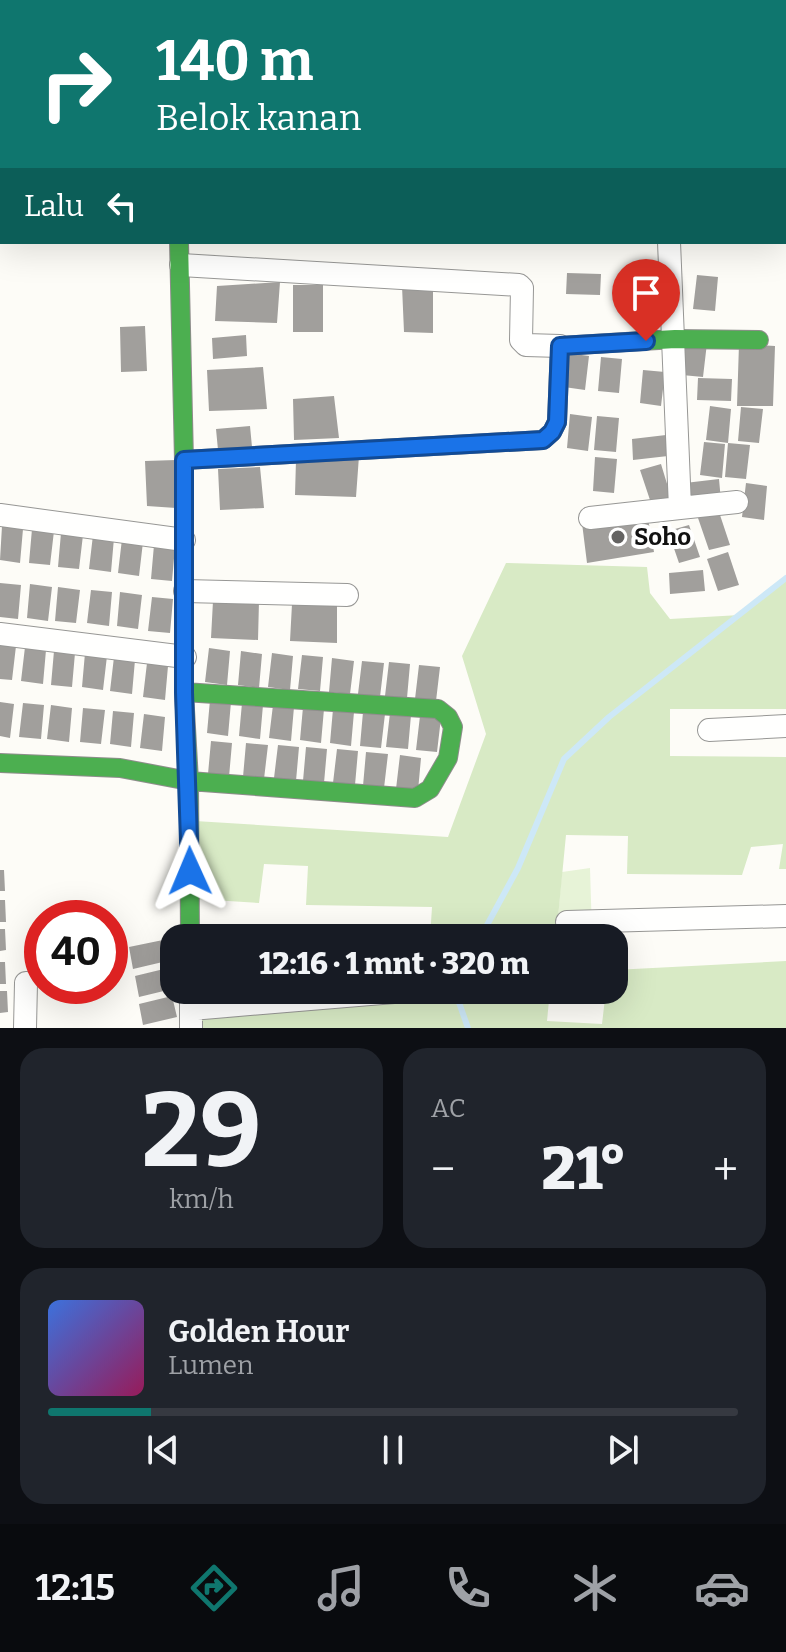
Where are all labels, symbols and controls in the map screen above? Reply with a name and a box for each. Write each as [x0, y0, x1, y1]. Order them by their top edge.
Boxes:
text: 140 m [156, 28, 313, 95]
icon: right [24, 32, 128, 136]
text: Belok kanan [156, 96, 362, 140]
icon: left [100, 184, 144, 228]
text: Lalu [24, 188, 84, 224]
pin [612, 259, 680, 341]
icon: arrive [624, 271, 668, 315]
place label: Soho [634, 523, 691, 551]
marker: Soho [609, 528, 627, 546]
position arrow [148, 829, 232, 913]
speed limit sign: 40 [24, 900, 128, 1004]
text: 12:16 · 1 mnt · 320 m [259, 946, 529, 982]
text: 29 [141, 1069, 262, 1194]
text: AC [431, 1093, 466, 1124]
text: 21° [542, 1133, 627, 1205]
text: − [431, 1143, 455, 1196]
text: + [713, 1143, 738, 1196]
text: km/h [169, 1184, 234, 1215]
text: Golden Hour [168, 1314, 349, 1350]
text: Lumen [168, 1350, 254, 1381]
icon: previous [141, 1428, 185, 1472]
icon: pause [371, 1428, 415, 1472]
icon: next [601, 1428, 645, 1472]
icon: directions [186, 1560, 242, 1616]
icon: music [313, 1560, 369, 1616]
icon: phone [440, 1560, 496, 1616]
icon: climate [567, 1560, 623, 1616]
icon: car [694, 1560, 750, 1616]
text: 12:15 [36, 1566, 115, 1610]

